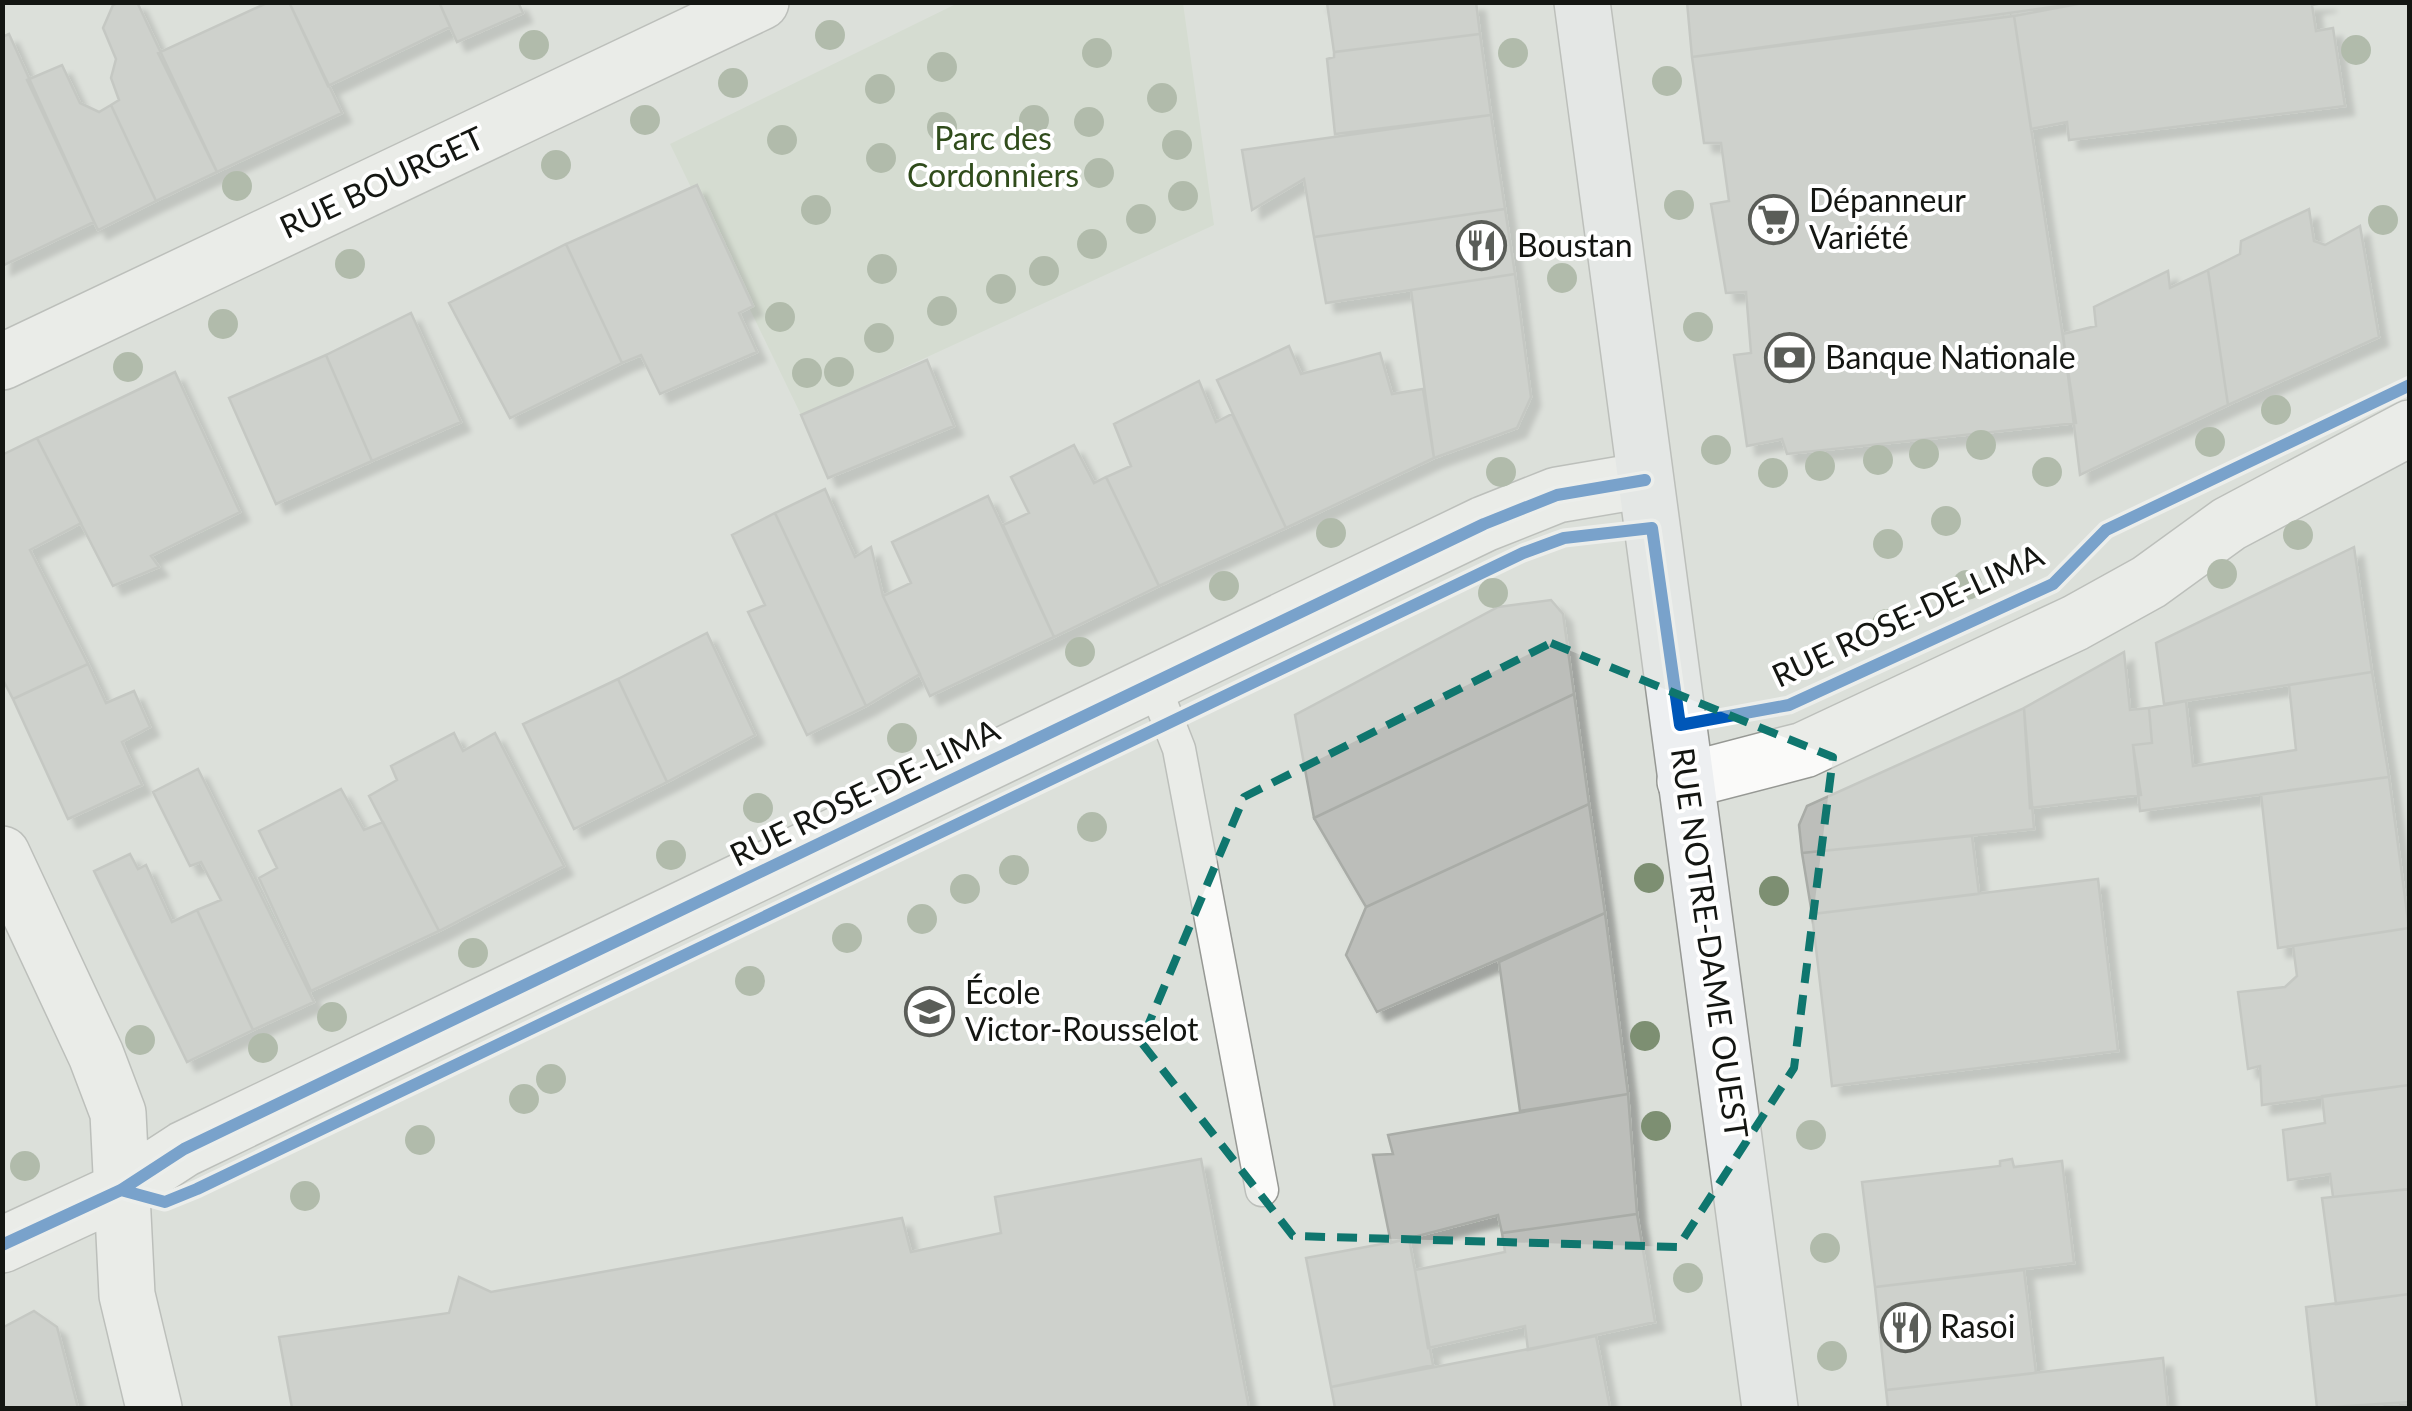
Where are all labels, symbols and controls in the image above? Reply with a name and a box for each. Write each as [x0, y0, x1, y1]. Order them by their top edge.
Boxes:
street label: RUE BOURGET [273, 117, 490, 246]
park label: Parc des Cordonniers [907, 118, 1079, 194]
place label: Dépanneur Variété [1809, 180, 1966, 256]
supermarket icon: Dépanneur Variété [1748, 193, 1800, 245]
restaurant icon: Boustan [1456, 220, 1508, 272]
place label: Boustan [1517, 225, 1633, 264]
bank icon: Banque Nationale [1764, 332, 1816, 384]
place label: Banque Nationale [1825, 337, 2076, 376]
street label: RUE ROSE-DE-LIMA [1766, 535, 2049, 695]
street label: RUE ROSE-DE-LIMA [723, 709, 1006, 874]
street label: RUE NOTRE-DAME OUEST [1664, 745, 1757, 1141]
place label: École Victor-Rousselot [965, 972, 1199, 1048]
school or university icon: École Victor-Rousselot [904, 985, 956, 1037]
restaurant icon: Rasoi [1879, 1301, 1931, 1353]
place label: Rasoi [1940, 1306, 2015, 1345]

